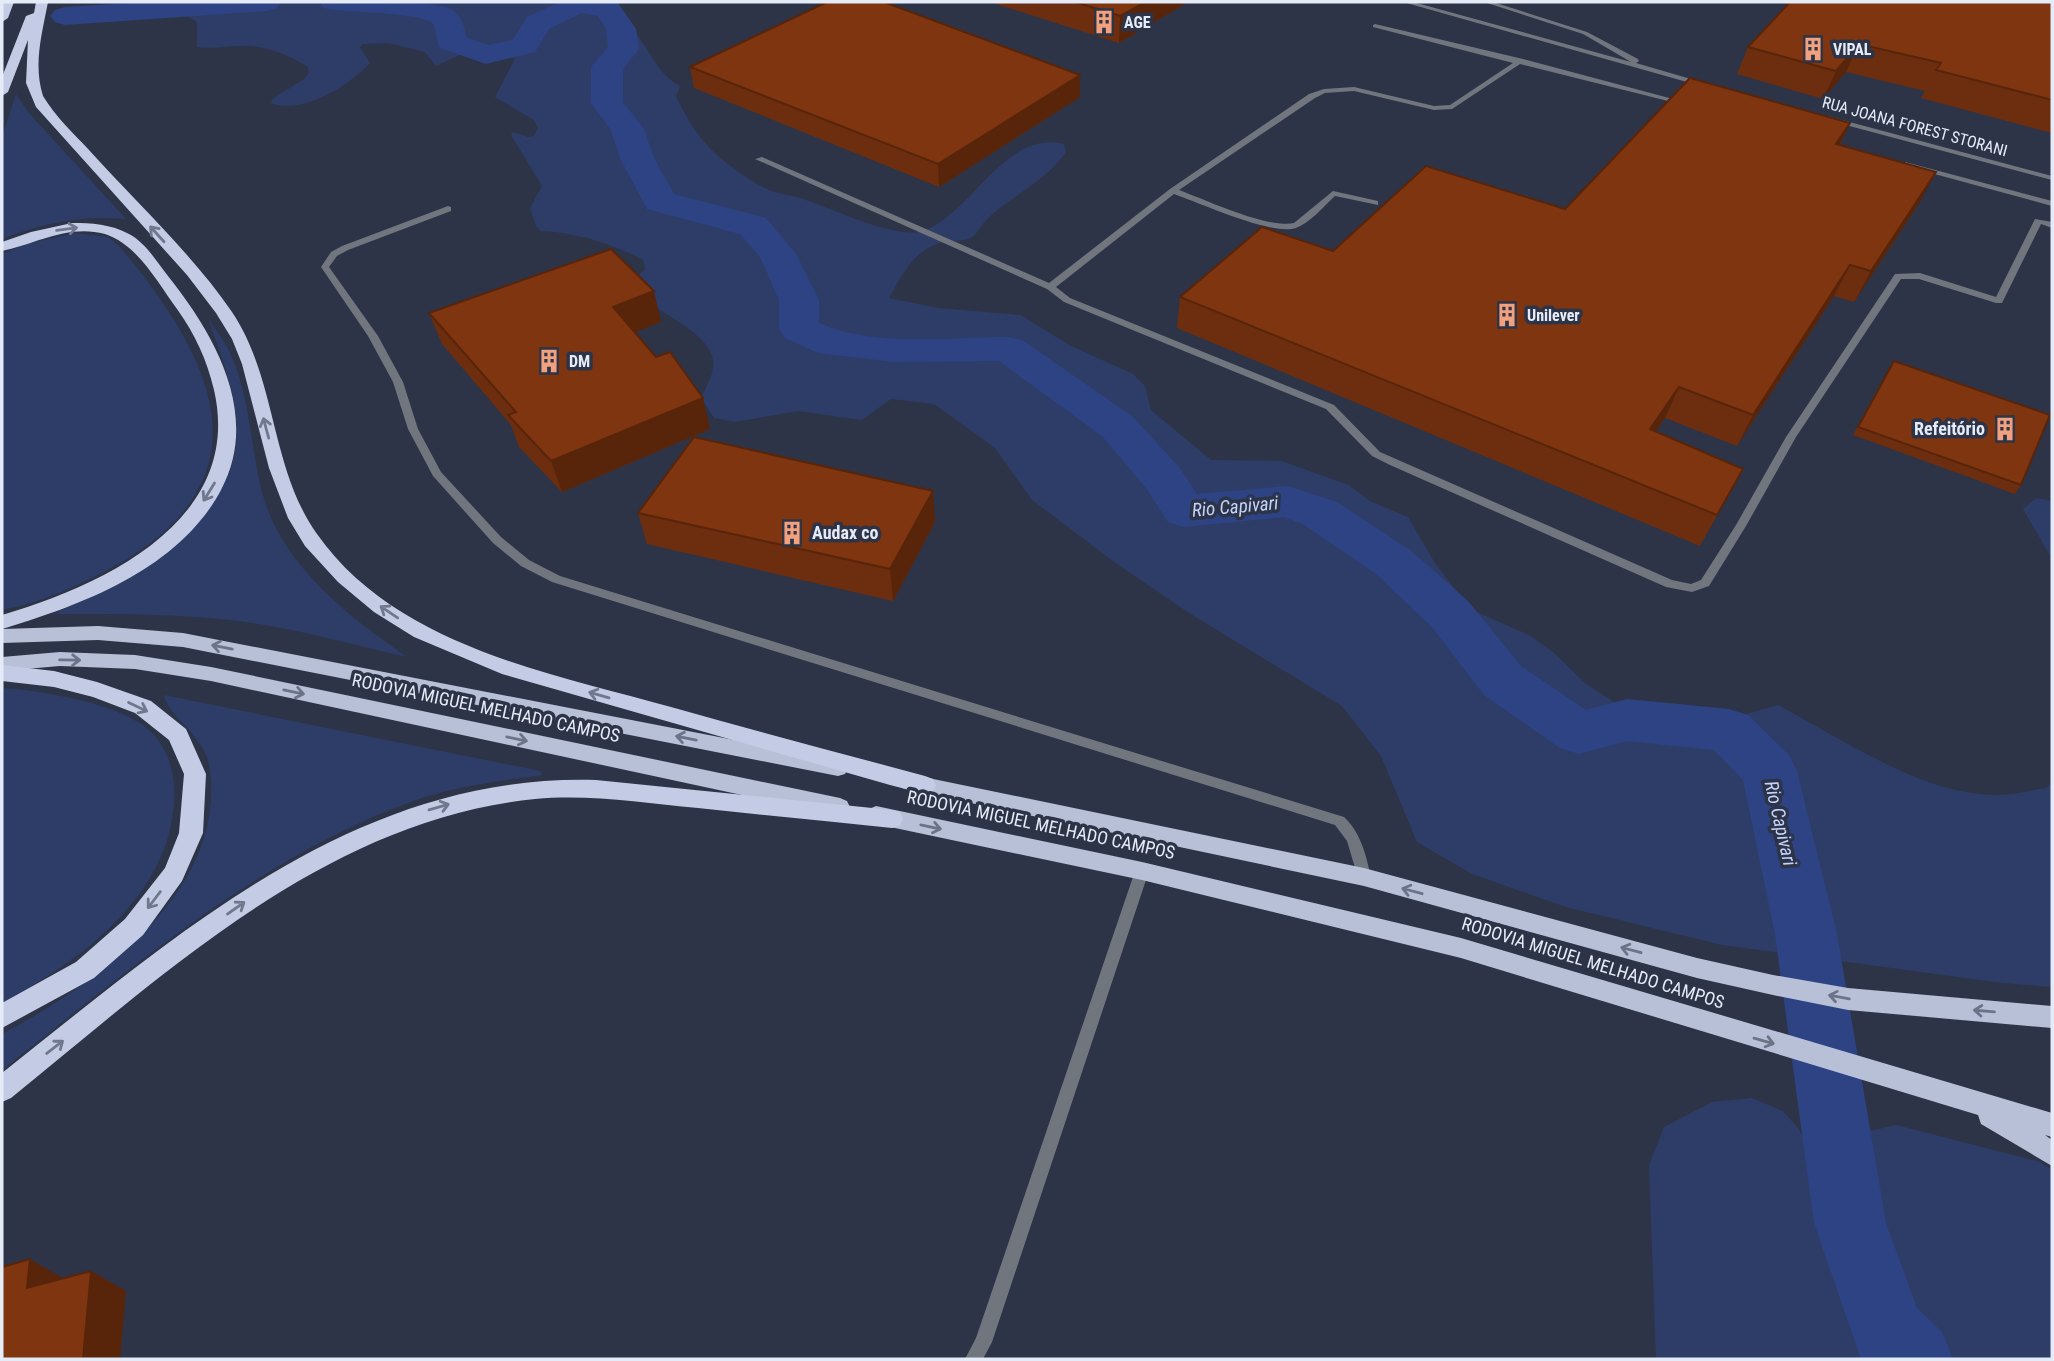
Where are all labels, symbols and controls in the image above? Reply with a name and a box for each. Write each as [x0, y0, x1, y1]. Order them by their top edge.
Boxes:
building icon: AGE [1090, 8, 1118, 36]
place label: AGE [1124, 13, 1151, 32]
building icon: VIPAL [1799, 35, 1827, 63]
place label: VIPAL [1833, 40, 1872, 59]
street label: RUA JOANA FOREST STORANI [1820, 93, 2010, 160]
one-way arrow [55, 223, 78, 236]
one-way arrow [149, 225, 165, 243]
building icon: Unilever [1493, 301, 1521, 329]
place label: Unilever [1527, 306, 1580, 325]
building icon: DM [535, 347, 563, 375]
place label: DM [569, 352, 590, 371]
building icon: Refeitório [1991, 415, 2019, 443]
one-way arrow [259, 417, 272, 439]
place label: Refeitório [1914, 418, 1985, 439]
one-way arrow [202, 482, 217, 501]
water label: Rio Capivari [1191, 491, 1280, 522]
building icon: Audax co [778, 519, 806, 547]
place label: Audax co [812, 522, 878, 543]
one-way arrow [380, 604, 399, 619]
one-way arrow [211, 640, 234, 654]
one-way arrow [58, 653, 81, 666]
street label: RODOVIA MIGUEL MELHADO CAMPOS [350, 669, 622, 746]
one-way arrow [282, 686, 305, 699]
one-way arrow [588, 687, 610, 700]
one-way arrow [127, 700, 148, 714]
one-way arrow [675, 731, 698, 744]
one-way arrow [505, 733, 528, 747]
water label: Rio Capivari [1760, 778, 1802, 869]
street label: RODOVIA MIGUEL MELHADO CAMPOS [905, 786, 1177, 863]
one-way arrow [428, 800, 450, 813]
one-way arrow [919, 820, 942, 834]
one-way arrow [1401, 883, 1423, 896]
one-way arrow [147, 890, 162, 909]
one-way arrow [226, 901, 245, 916]
street label: RODOVIA MIGUEL MELHADO CAMPOS [1459, 913, 1727, 1013]
one-way arrow [1621, 943, 1643, 956]
one-way arrow [1828, 990, 1851, 1003]
one-way arrow [1973, 1004, 1996, 1017]
one-way arrow [1753, 1035, 1775, 1048]
one-way arrow [46, 1039, 64, 1054]

